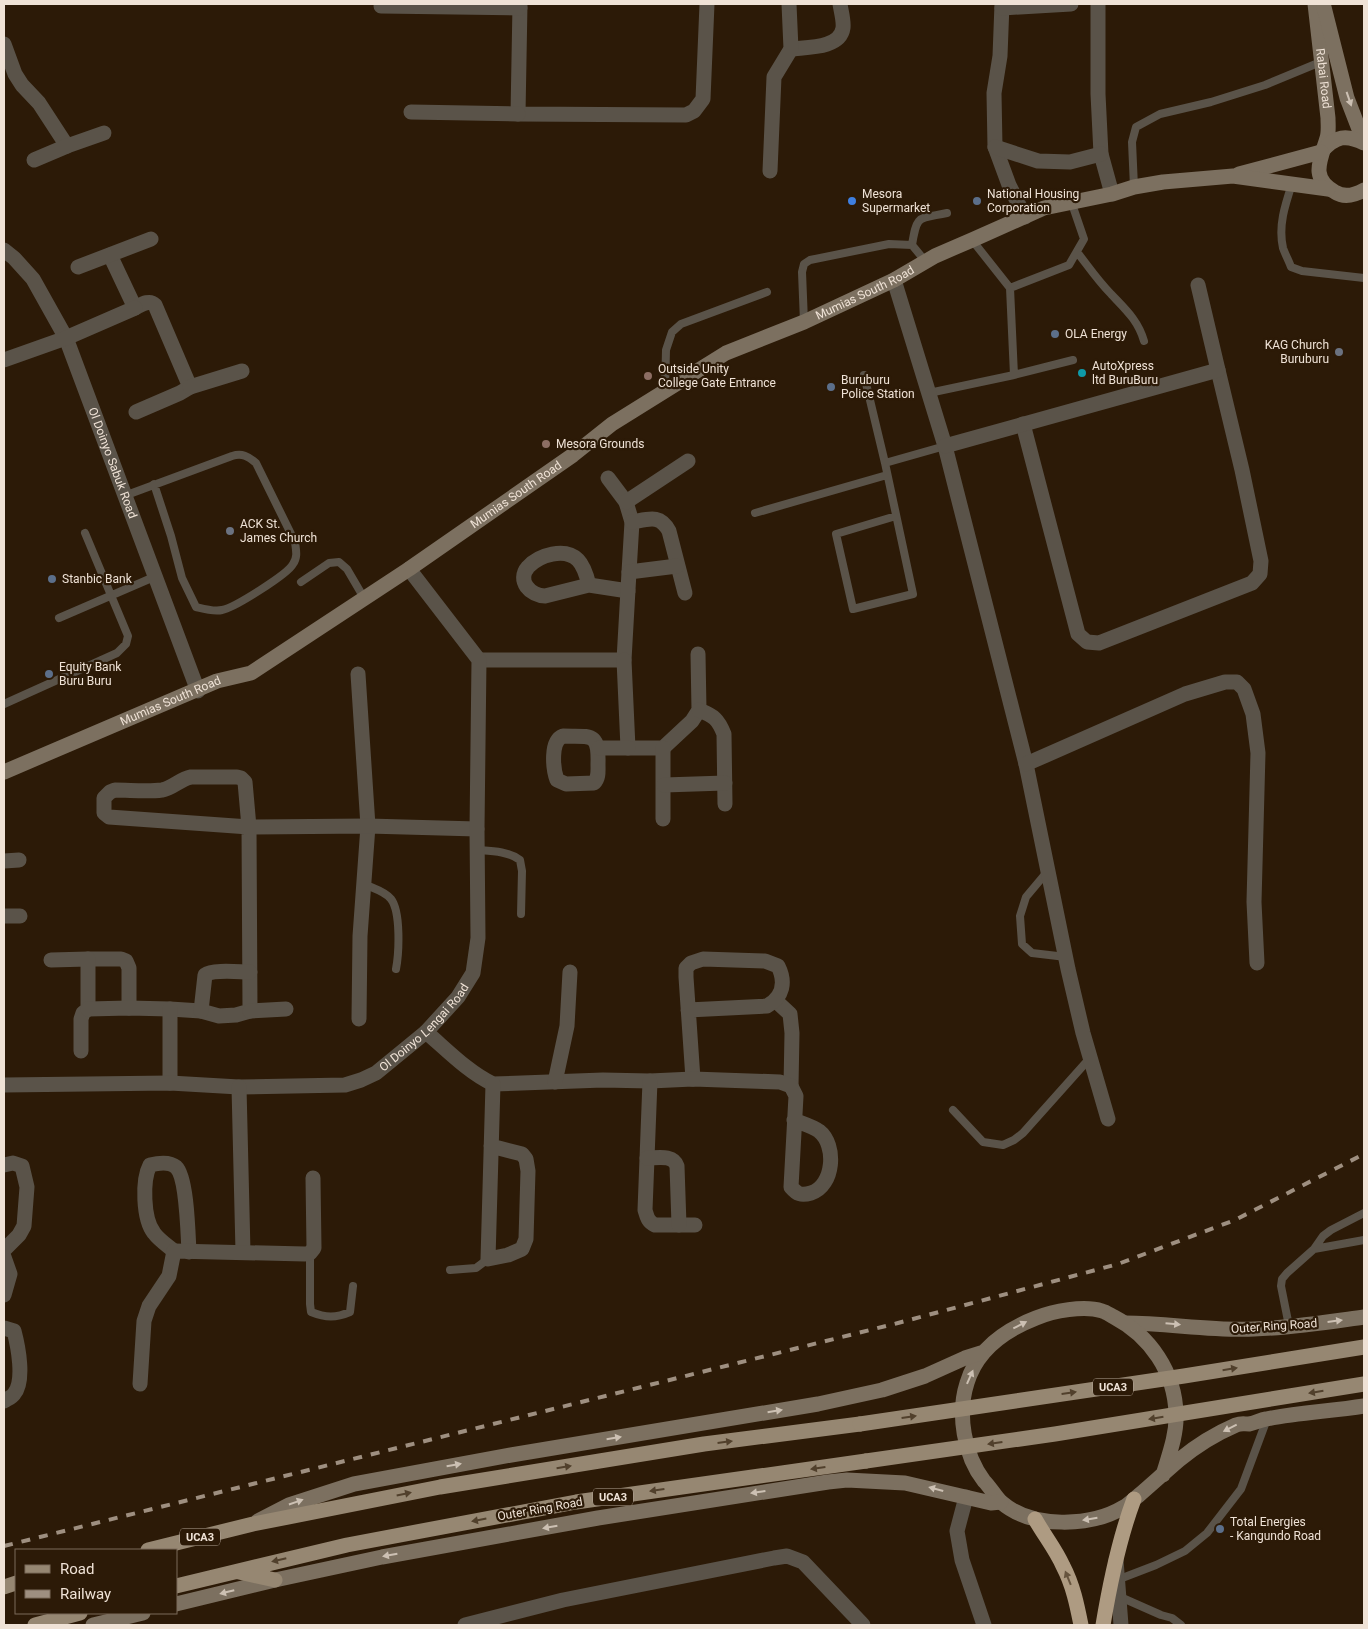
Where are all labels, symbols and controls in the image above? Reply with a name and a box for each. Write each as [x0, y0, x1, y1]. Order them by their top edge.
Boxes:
street label: Rabai Road [1313, 48, 1334, 109]
one-way arrow [1345, 92, 1353, 107]
place label: Mesora Supermarket [862, 187, 930, 215]
place label: National Housing Corporation [987, 187, 1079, 215]
marker: Mesora Supermarket [846, 195, 858, 207]
marker: National Housing Corporation [971, 195, 983, 207]
street label: Mumias South Road [813, 263, 917, 323]
place label: OLA Energy [1065, 327, 1127, 341]
marker: OLA Energy [1049, 328, 1061, 340]
place label: KAG Church Buruburu [1265, 338, 1329, 366]
marker: KAG Church Buruburu [1333, 346, 1345, 358]
place label: AutoXpress ltd BuruBuru [1092, 359, 1158, 387]
place label: Outside Unity College Gate Entrance [658, 362, 776, 390]
marker: AutoXpress ltd BuruBuru [1076, 367, 1088, 379]
marker: Outside Unity College Gate Entrance [642, 370, 654, 382]
place label: Buruburu Police Station [841, 373, 915, 401]
marker: Buruburu Police Station [825, 381, 837, 393]
street label: Ol Doinyo Sabuk Road [86, 405, 140, 520]
place label: Mesora Grounds [556, 437, 644, 451]
marker: Mesora Grounds [540, 438, 552, 450]
street label: Mumias South Road [468, 458, 564, 531]
place label: ACK St. James Church [240, 517, 317, 545]
marker: ACK St. James Church [224, 525, 236, 537]
place label: Stanbic Bank [62, 572, 133, 586]
marker: Stanbic Bank [46, 573, 58, 585]
place label: Equity Bank Buru Buru [59, 660, 122, 688]
marker: Equity Bank Buru Buru [43, 668, 55, 680]
street label: Mumias South Road [118, 673, 223, 729]
street label: Ol Doinyo Lengai Road [377, 981, 472, 1074]
street label: Outer Ring Road [1230, 1316, 1318, 1336]
one-way arrow [1327, 1317, 1343, 1325]
one-way arrow [1013, 1321, 1027, 1329]
one-way arrow [1166, 1321, 1182, 1329]
one-way arrow [1222, 1364, 1238, 1372]
one-way arrow [966, 1370, 974, 1384]
road number: UCA3 [1093, 1378, 1133, 1395]
one-way arrow [1308, 1388, 1324, 1396]
one-way arrow [1062, 1389, 1078, 1397]
one-way arrow [767, 1407, 783, 1415]
one-way arrow [901, 1413, 917, 1421]
one-way arrow [1147, 1414, 1163, 1422]
one-way arrow [1223, 1424, 1238, 1432]
one-way arrow [607, 1433, 623, 1441]
one-way arrow [717, 1437, 733, 1445]
one-way arrow [987, 1439, 1003, 1447]
one-way arrow [447, 1461, 463, 1469]
one-way arrow [557, 1462, 573, 1470]
one-way arrow [809, 1464, 825, 1472]
one-way arrow [929, 1485, 944, 1493]
one-way arrow [648, 1487, 664, 1495]
road number: UCA3 [593, 1488, 633, 1505]
one-way arrow [750, 1488, 766, 1496]
one-way arrow [397, 1490, 413, 1498]
street label: Outer Ring Road [496, 1495, 584, 1523]
one-way arrow [289, 1498, 304, 1506]
place label: Total Energies - Kangundo Road [1230, 1515, 1321, 1543]
one-way arrow [1082, 1516, 1098, 1524]
one-way arrow [471, 1517, 487, 1525]
one-way arrow [541, 1523, 557, 1531]
marker: Total Energies - Kangundo Road [1214, 1523, 1226, 1535]
road number: UCA3 [180, 1528, 220, 1545]
legend [15, 1549, 178, 1614]
one-way arrow [381, 1552, 397, 1560]
one-way arrow [272, 1556, 287, 1564]
text: Road [60, 1560, 94, 1578]
one-way arrow [1064, 1571, 1072, 1585]
text: Railway [60, 1585, 111, 1603]
one-way arrow [220, 1588, 235, 1596]

